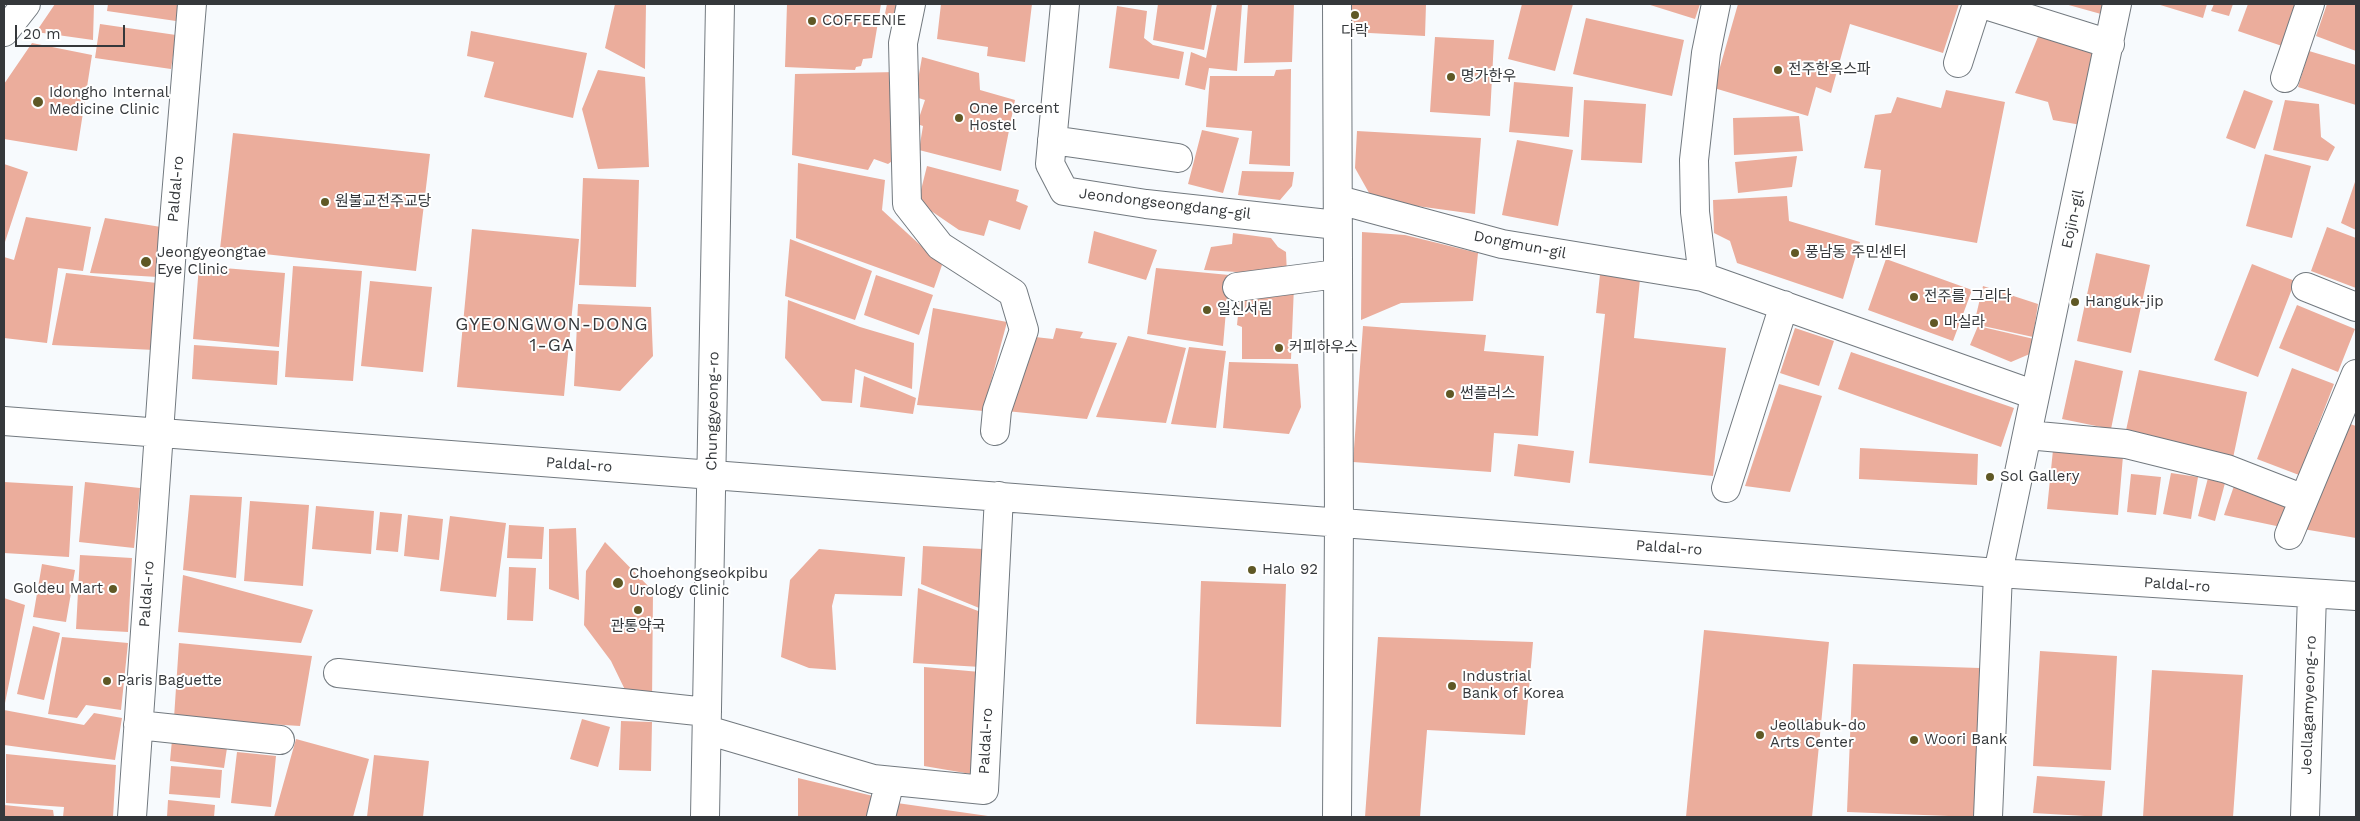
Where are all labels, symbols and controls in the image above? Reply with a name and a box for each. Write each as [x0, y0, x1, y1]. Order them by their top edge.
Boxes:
marker: 다락 [1349, 9, 1361, 21]
place label: COFFEENIE [822, 12, 906, 30]
scale bar [18, 15, 128, 47]
marker: COFFEENIE [806, 15, 818, 27]
place label: 다락 [1341, 23, 1369, 41]
text: 20 m [23, 25, 61, 43]
place label: 전주한옥스파 [1788, 61, 1871, 79]
marker: 전주한옥스파 [1772, 64, 1784, 76]
place label: 명가한우 [1461, 68, 1516, 86]
marker: 명가한우 [1445, 71, 1457, 83]
place label: Idongho Internal Medicine Clinic [49, 84, 169, 119]
marker: Idongho Internal Medicine Clinic [31, 95, 45, 109]
place label: One Percent Hostel [969, 100, 1059, 135]
marker: One Percent Hostel [953, 112, 965, 124]
street label: Paldal-ro [164, 155, 188, 223]
street label: Jeondongseongdang-gil [1078, 185, 1252, 223]
street label: Eojin-gil [2058, 188, 2088, 250]
place label: 원불교전주교당 [335, 193, 432, 211]
marker: 원불교전주교당 [319, 196, 331, 208]
street label: Dongmun-gil [1472, 227, 1568, 263]
place label: Jeongyeongtae Eye Clinic [157, 244, 266, 279]
place label: 풍남동 주민센터 [1805, 244, 1907, 262]
marker: 풍남동 주민센터 [1789, 247, 1801, 259]
marker: Jeongyeongtae Eye Clinic [139, 255, 153, 269]
place label: 전주를 그리다 [1924, 288, 2012, 306]
marker: 전주를 그리다 [1908, 291, 1920, 303]
place label: Hanguk-jip [2085, 293, 2164, 311]
marker: Hanguk-jip [2069, 296, 2081, 308]
place label: 일신서림 [1217, 301, 1272, 319]
marker: 일신서림 [1201, 304, 1213, 316]
district label: GYEONGWON-DONG 1-GA [454, 314, 650, 356]
place label: 마실라 [1944, 314, 1985, 332]
marker: 마실라 [1928, 317, 1940, 329]
place label: 커피하우스 [1289, 339, 1358, 357]
marker: 커피하우스 [1273, 342, 1285, 354]
street label: Chunggyeong-ro [703, 351, 723, 471]
place label: 썬플러스 [1460, 385, 1515, 403]
marker: 썬플러스 [1444, 388, 1456, 400]
street label: Paldal-ro [545, 454, 613, 476]
place label: Sol Gallery [2000, 468, 2079, 486]
marker: Sol Gallery [1984, 471, 1996, 483]
street label: Paldal-ro [1635, 537, 1703, 559]
street label: Paldal-ro [136, 560, 158, 628]
place label: Halo 92 [1262, 561, 1318, 579]
marker: Halo 92 [1246, 564, 1258, 576]
place label: Choehongseokpibu Urology Clinic [629, 565, 768, 600]
street label: Paldal-ro [2143, 574, 2211, 596]
marker: Choehongseokpibu Urology Clinic [611, 576, 625, 590]
place label: Goldeu Mart [13, 580, 103, 598]
marker: Goldeu Mart [107, 583, 119, 595]
marker: 관통약국 [632, 604, 644, 616]
place label: 관통약국 [610, 618, 666, 636]
street label: Jeollagamyeong-ro [2298, 635, 2320, 775]
place label: Industrial Bank of Korea [1462, 668, 1564, 703]
place label: Paris Baguette [117, 672, 222, 690]
marker: Paris Baguette [101, 675, 113, 687]
marker: Industrial Bank of Korea [1446, 680, 1458, 692]
street label: Paldal-ro [975, 707, 997, 775]
place label: Jeollabuk-do Arts Center [1770, 717, 1866, 752]
marker: Jeollabuk-do Arts Center [1754, 729, 1766, 741]
place label: Woori Bank [1924, 731, 2007, 749]
marker: Woori Bank [1908, 734, 1920, 746]

